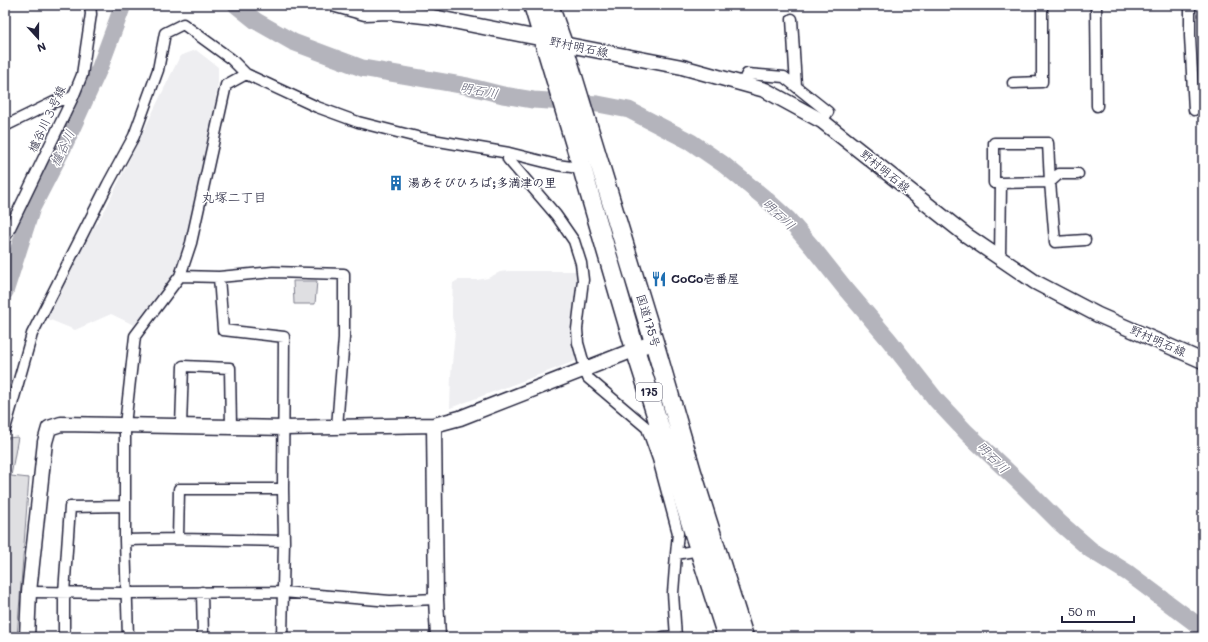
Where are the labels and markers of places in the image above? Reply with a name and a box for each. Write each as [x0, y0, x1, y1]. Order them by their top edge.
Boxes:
building icon: 湯あそびひろば;多満津の里 [387, 174, 405, 192]
place label: 湯あそびひろば;多満津の里 [408, 174, 556, 190]
restaurant icon: CoCo壱番屋 [650, 270, 668, 288]
place label: CoCo壱番屋 [671, 270, 739, 286]

